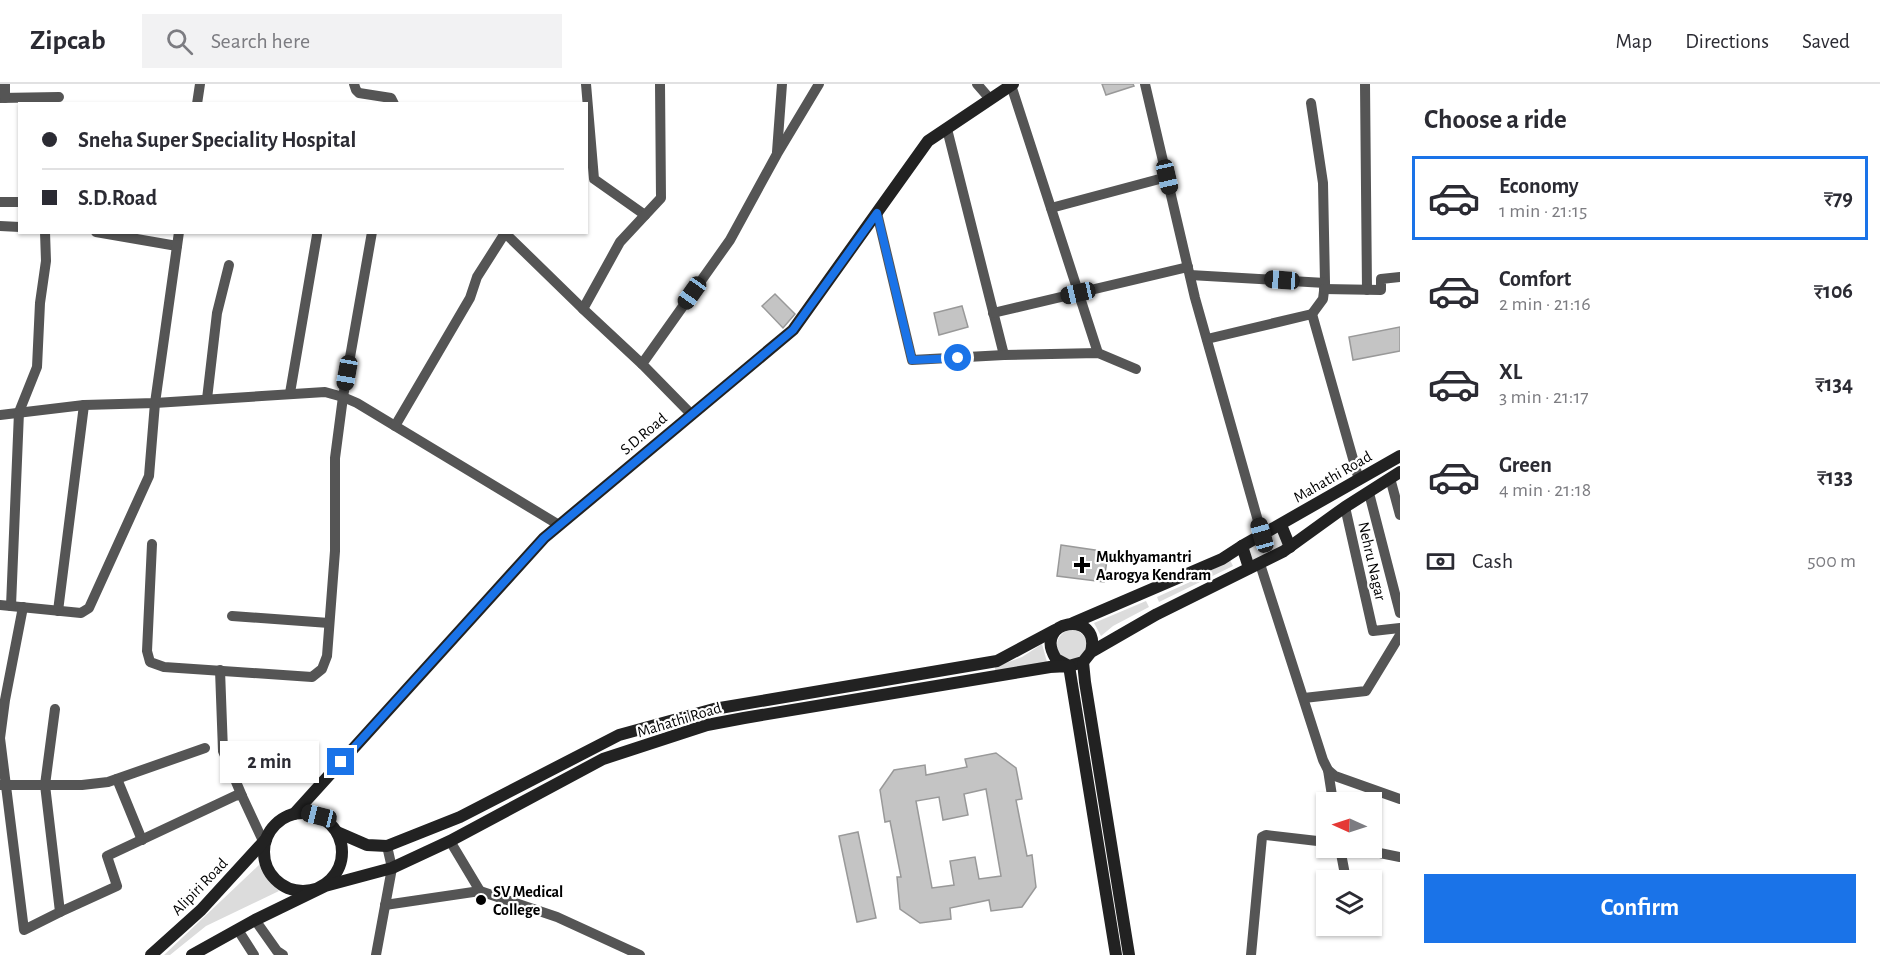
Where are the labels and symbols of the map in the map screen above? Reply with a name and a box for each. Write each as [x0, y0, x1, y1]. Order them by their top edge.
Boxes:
car [1154, 157, 1180, 197]
car [1263, 270, 1301, 290]
car [674, 273, 710, 313]
car [1058, 280, 1098, 306]
route start [944, 344, 971, 371]
car [335, 354, 359, 392]
street label: S.D.Road [617, 410, 670, 458]
street label: Mahathi Road [1291, 448, 1374, 506]
car [1248, 515, 1276, 555]
street label: Nehru Nagar [1355, 520, 1389, 603]
place label: Mukhyamantri Aarogya Kendram [1096, 549, 1211, 584]
marker: Mukhyamantri Aarogya Kendram [1073, 556, 1091, 574]
street label: Mahathi Road [635, 700, 723, 740]
callout: 2 min [221, 741, 320, 783]
route end [327, 748, 354, 775]
north arrow [1316, 792, 1382, 858]
car [299, 803, 339, 829]
street label: Alipiri Road [169, 855, 231, 918]
place label: SV Medical College [493, 884, 563, 918]
marker: SV Medical College [474, 893, 488, 907]

